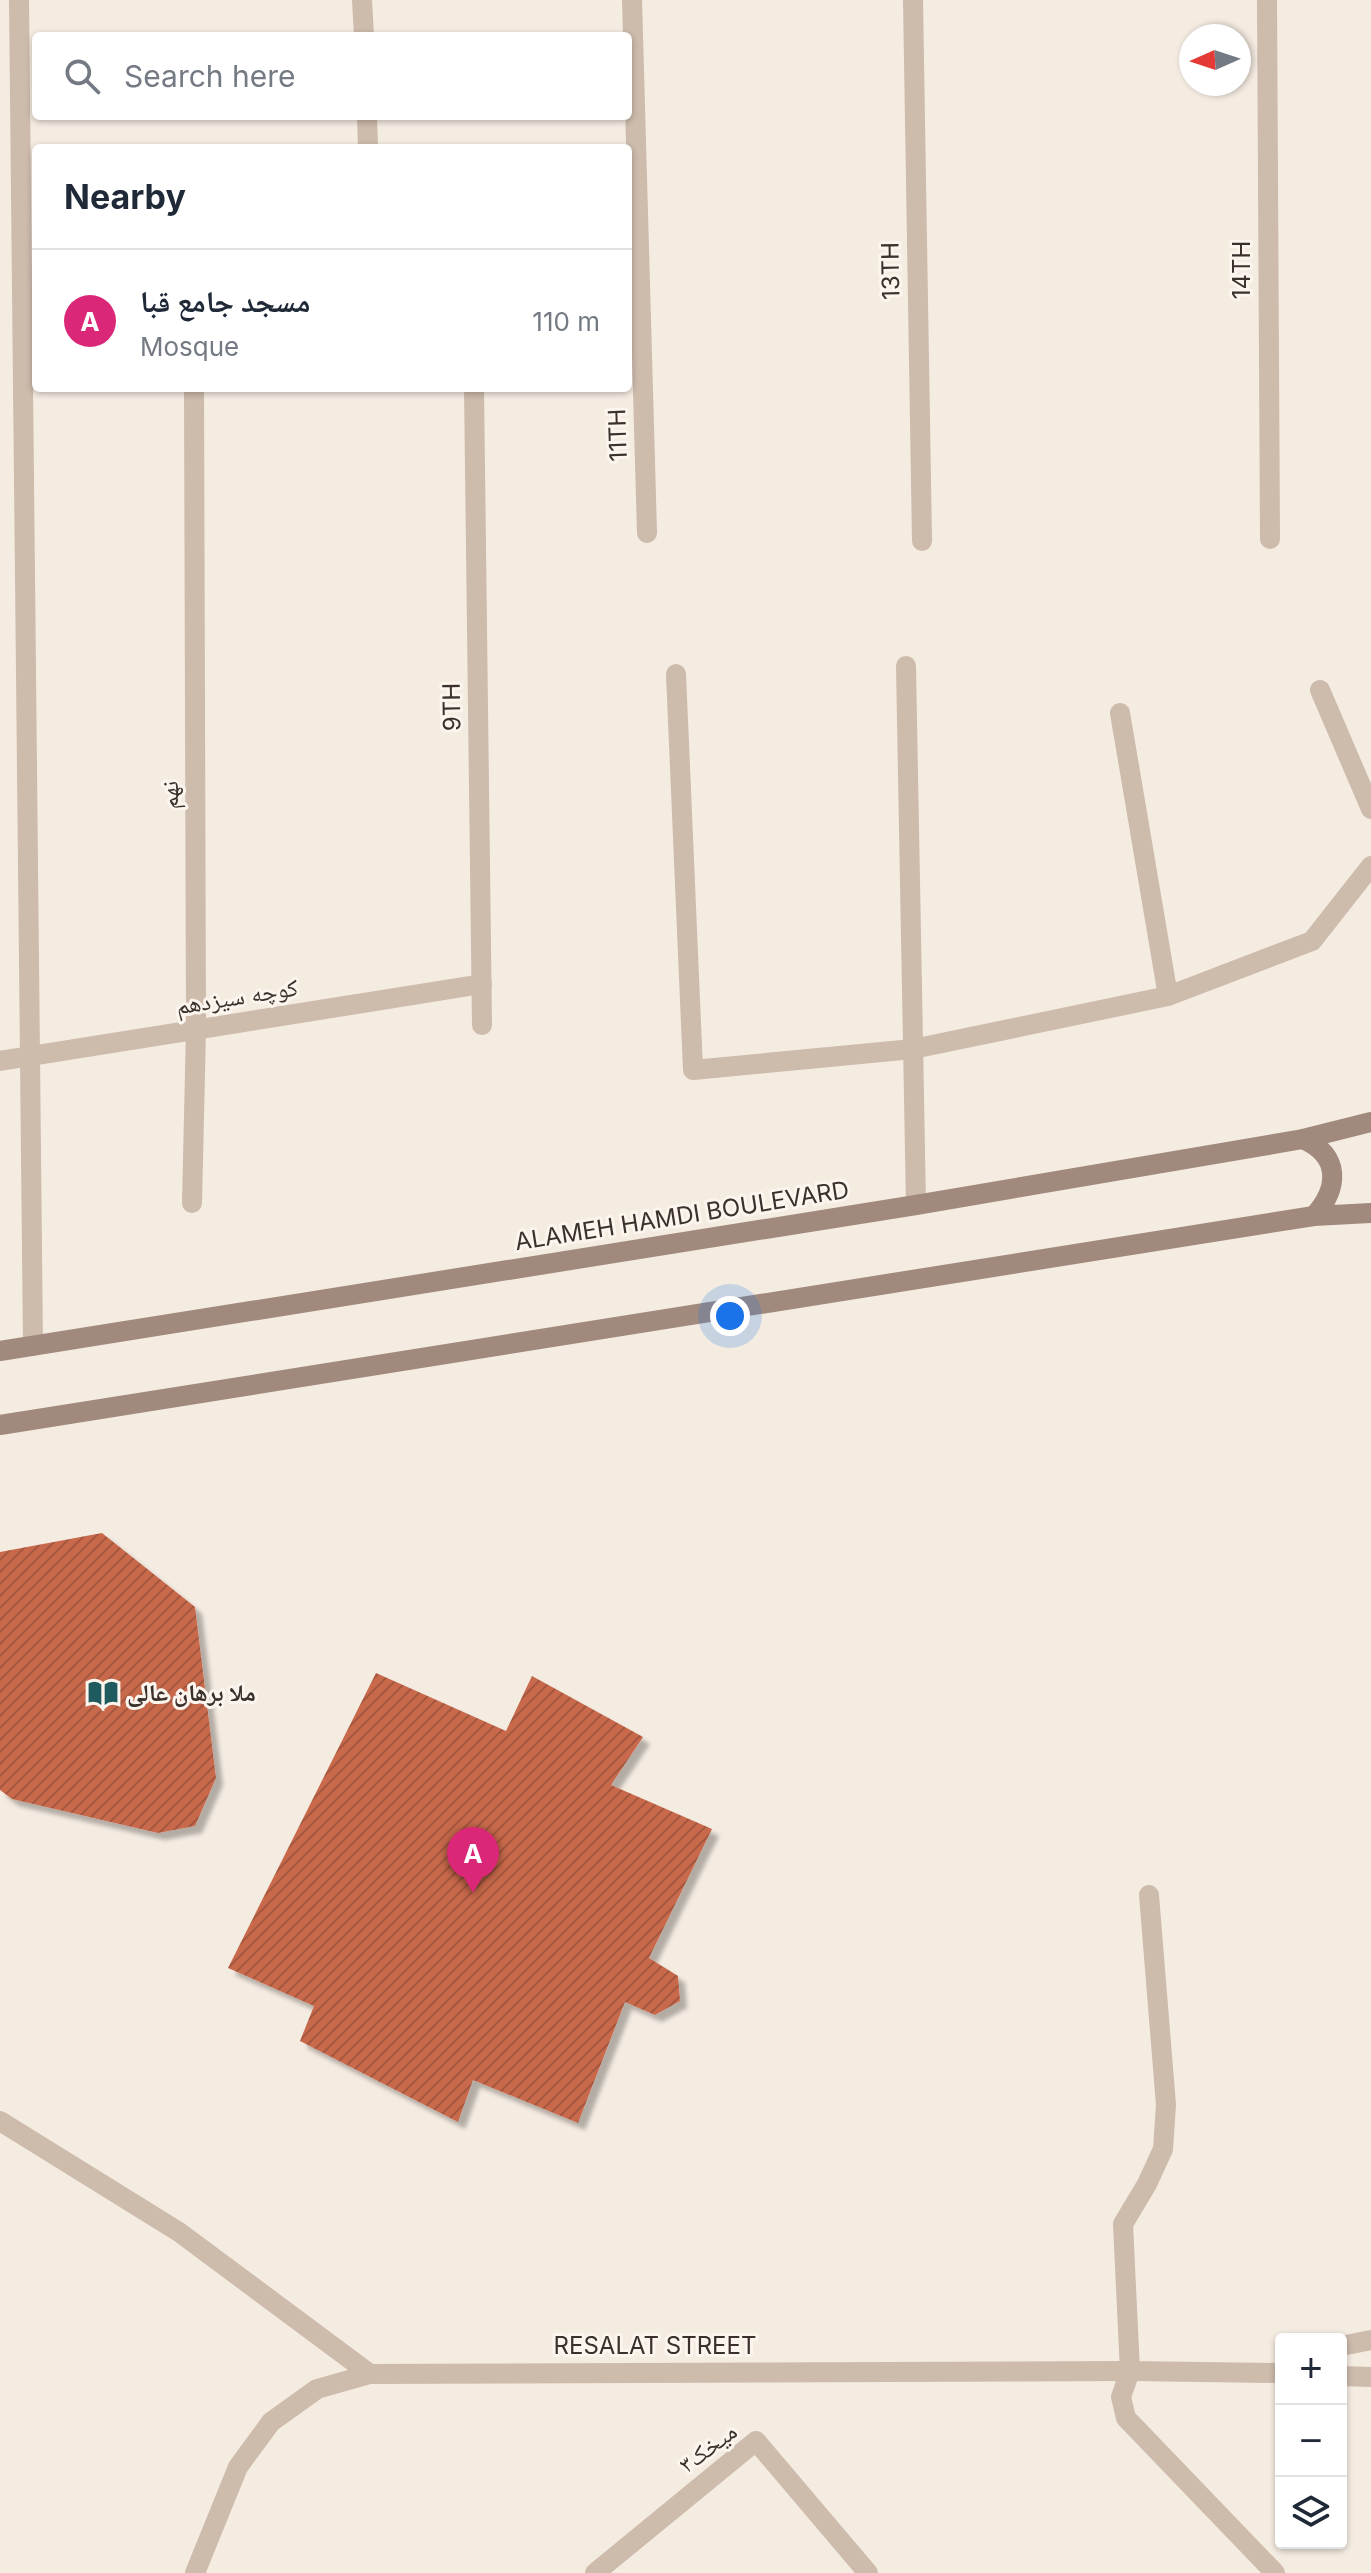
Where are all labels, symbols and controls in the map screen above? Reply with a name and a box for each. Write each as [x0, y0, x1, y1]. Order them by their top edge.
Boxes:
north arrow [1179, 24, 1251, 96]
search box [32, 32, 632, 120]
icon: search [60, 54, 104, 98]
text: Search here [124, 58, 296, 94]
text: Nearby [64, 176, 186, 217]
street label: 14TH [1227, 241, 1256, 299]
street label: 13TH [875, 242, 906, 300]
text: مسجد جامع قبا [140, 283, 310, 319]
text: A [80, 306, 100, 337]
text: 110 m [532, 306, 600, 337]
text: Mosque [140, 331, 239, 362]
street label: 11TH [602, 408, 633, 462]
street label: 9TH [437, 683, 466, 731]
street label: نهم [155, 781, 186, 809]
street label: کوچه سیزدهم [174, 973, 300, 1022]
street label: ALAMEH HAMDI BOULEVARD [513, 1175, 851, 1256]
your location [710, 1296, 750, 1336]
library icon: ملا برهان عالی [86, 1676, 120, 1710]
place label: ملا برهان عالی [127, 1678, 256, 1707]
pin: A [447, 1827, 499, 1893]
street label: RESALAT STREET [554, 2331, 756, 2360]
map controls [1275, 2333, 1347, 2549]
button: + [1275, 2333, 1347, 2405]
button: − [1275, 2405, 1347, 2477]
street label: میخک۳ [673, 2416, 742, 2479]
button: layers [1275, 2477, 1347, 2549]

